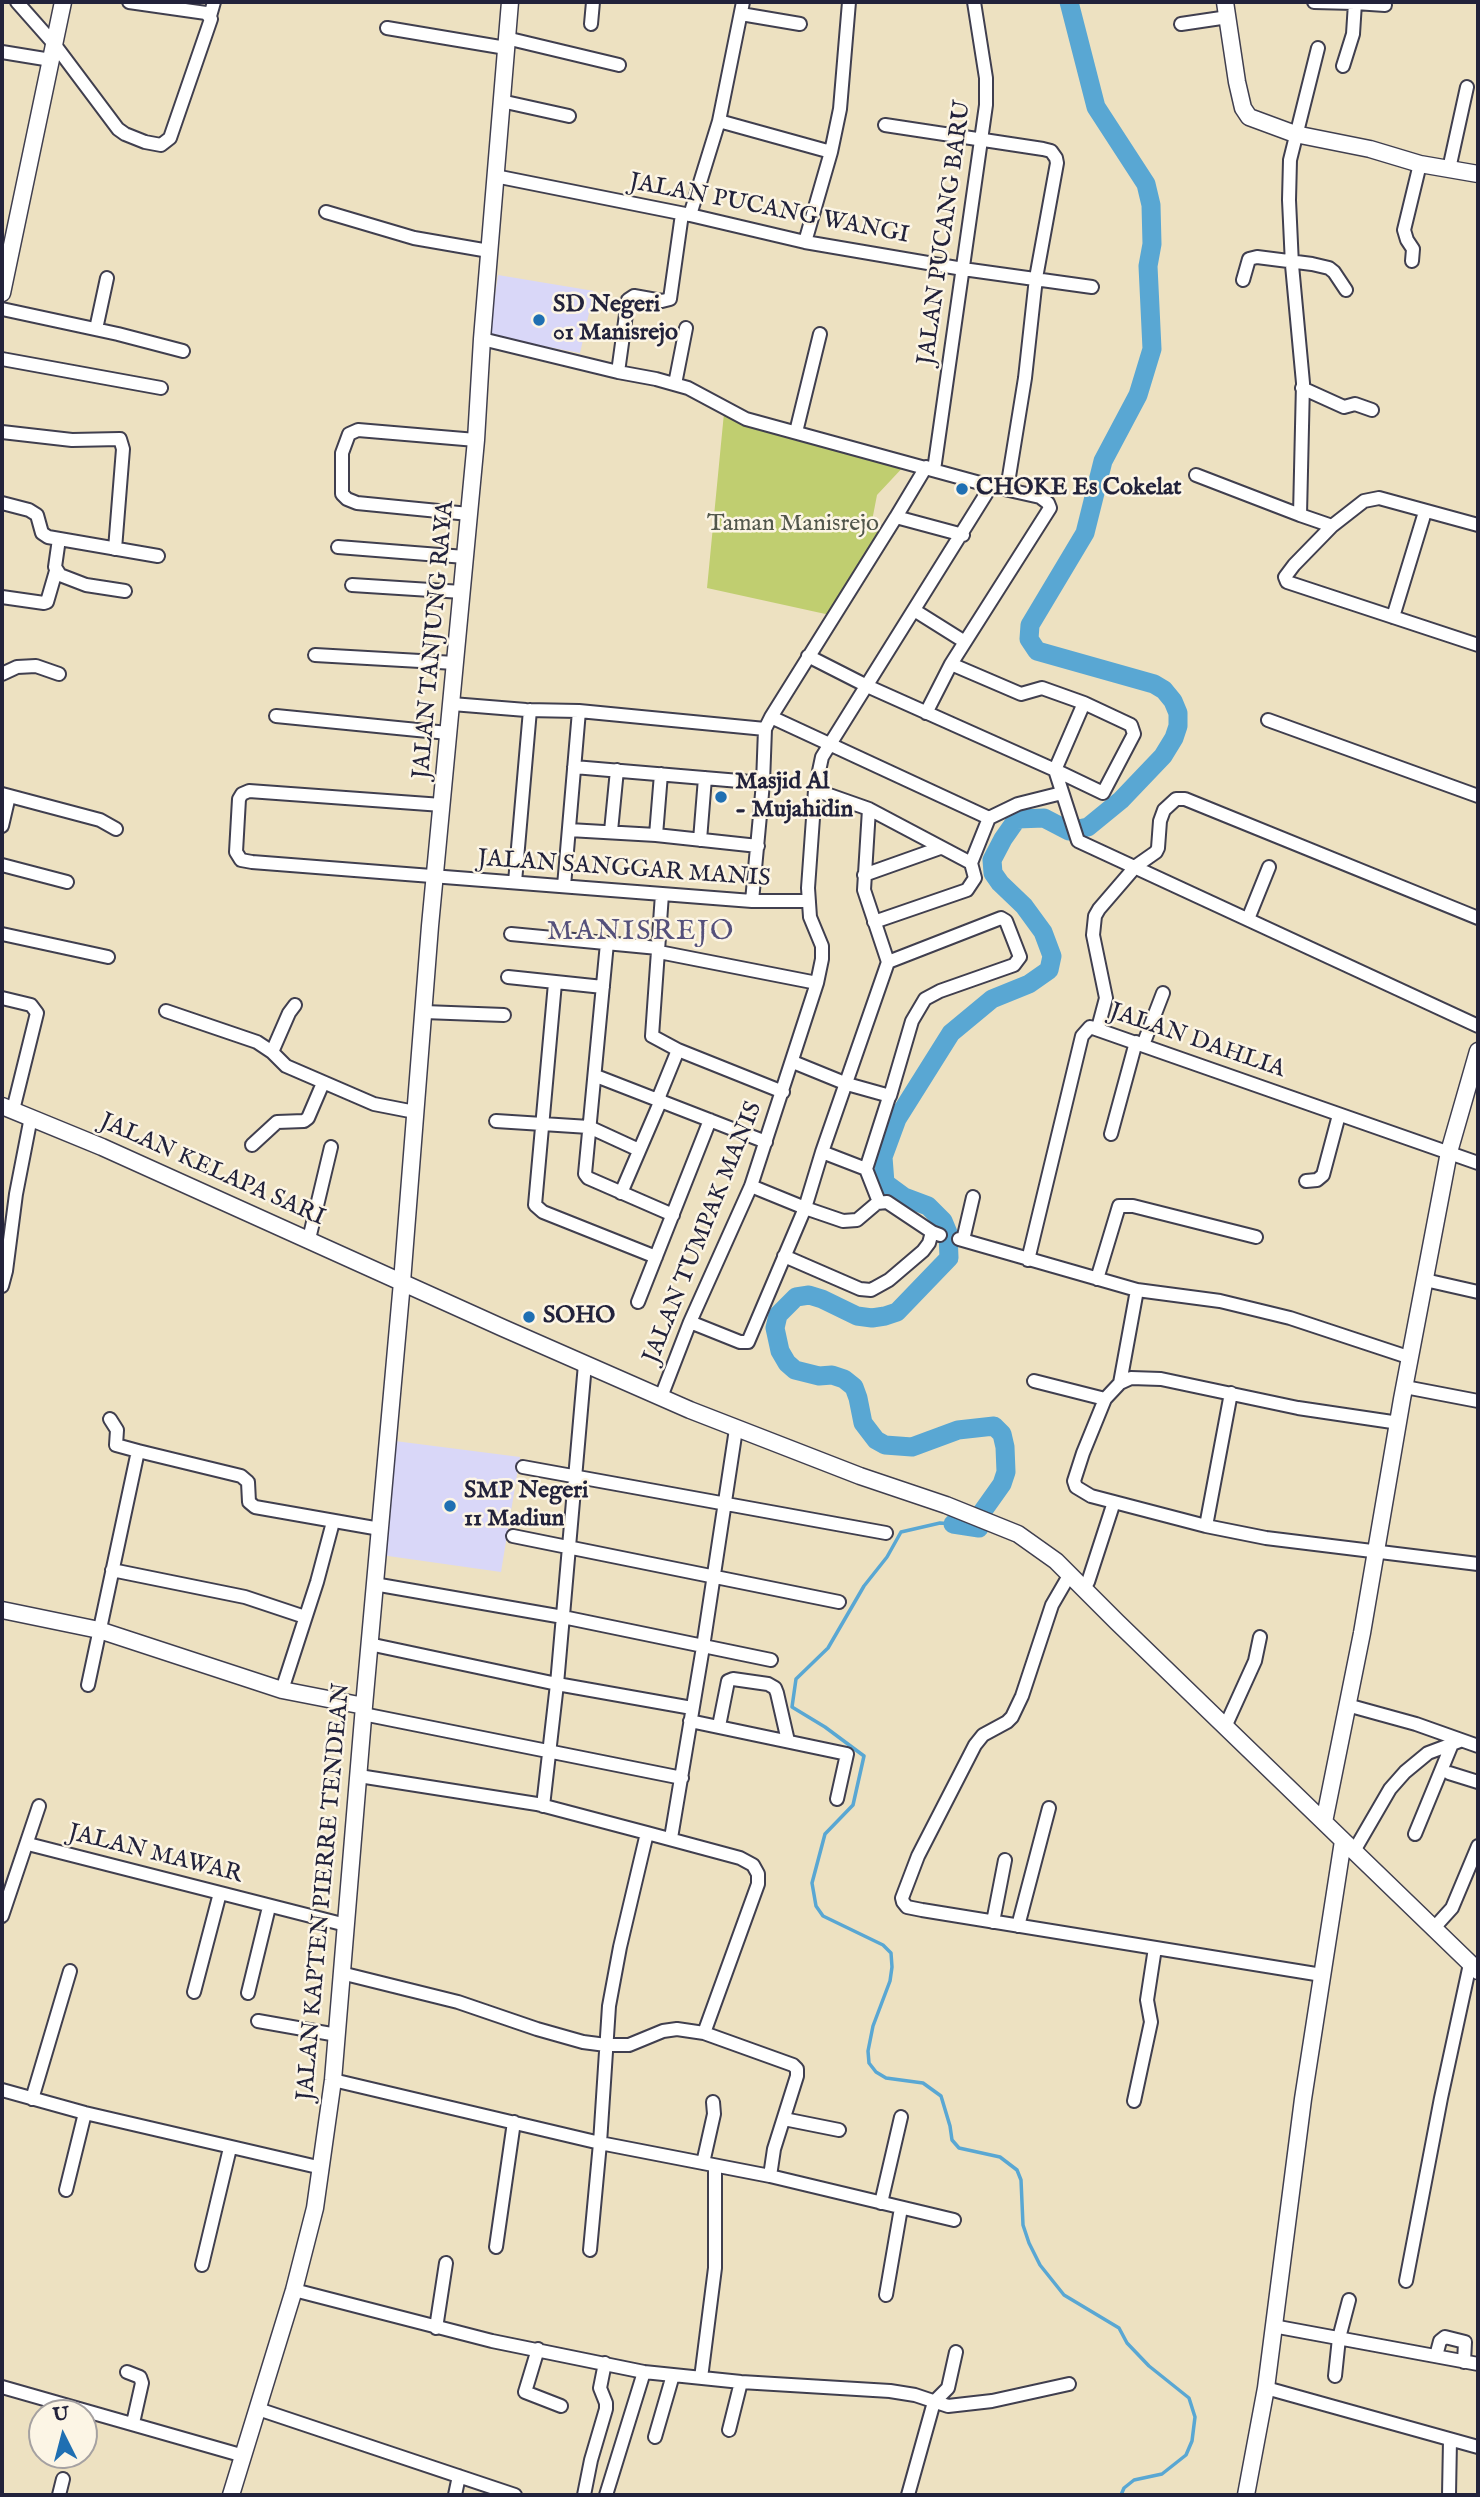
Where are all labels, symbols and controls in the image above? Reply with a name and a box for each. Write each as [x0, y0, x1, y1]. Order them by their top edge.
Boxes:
street label: JALAN PUCANG BARU [913, 99, 979, 367]
street label: JALAN PUCANG WANGI [627, 169, 911, 251]
place label: SD Negeri 01 Manisrejo [553, 292, 678, 348]
marker: SD Negeri 01 Manisrejo [531, 312, 547, 328]
place label: CHOKE Es Cokelat [976, 475, 1182, 503]
marker: CHOKE Es Cokelat [954, 481, 970, 497]
street label: JALAN TANJUNG RAYA [408, 500, 462, 780]
park label: Taman Manisrejo [707, 511, 879, 539]
place label: Masjid Al - Mujahidin [735, 769, 853, 825]
marker: Masjid Al - Mujahidin [713, 789, 729, 805]
street label: JALAN SANGGAR MANIS [477, 845, 771, 895]
district label: MANISREJO [548, 916, 734, 950]
street label: JALAN DAHLIA [1105, 998, 1289, 1086]
street label: JALAN TUMPAK MANIS [638, 1098, 770, 1368]
street label: JALAN KELAPA SARI [95, 1108, 329, 1234]
place label: SOHO [543, 1303, 615, 1331]
marker: SOHO [521, 1309, 537, 1325]
place label: SMP Negeri 11 Madiun [464, 1478, 588, 1534]
marker: SMP Negeri 11 Madiun [442, 1498, 458, 1514]
street label: JALAN KAPTEN PIERRE TENDEAN [292, 1682, 358, 2102]
street label: JALAN MAWAR [65, 1819, 245, 1891]
north arrow [28, 2399, 98, 2469]
text: U [52, 2402, 70, 2428]

